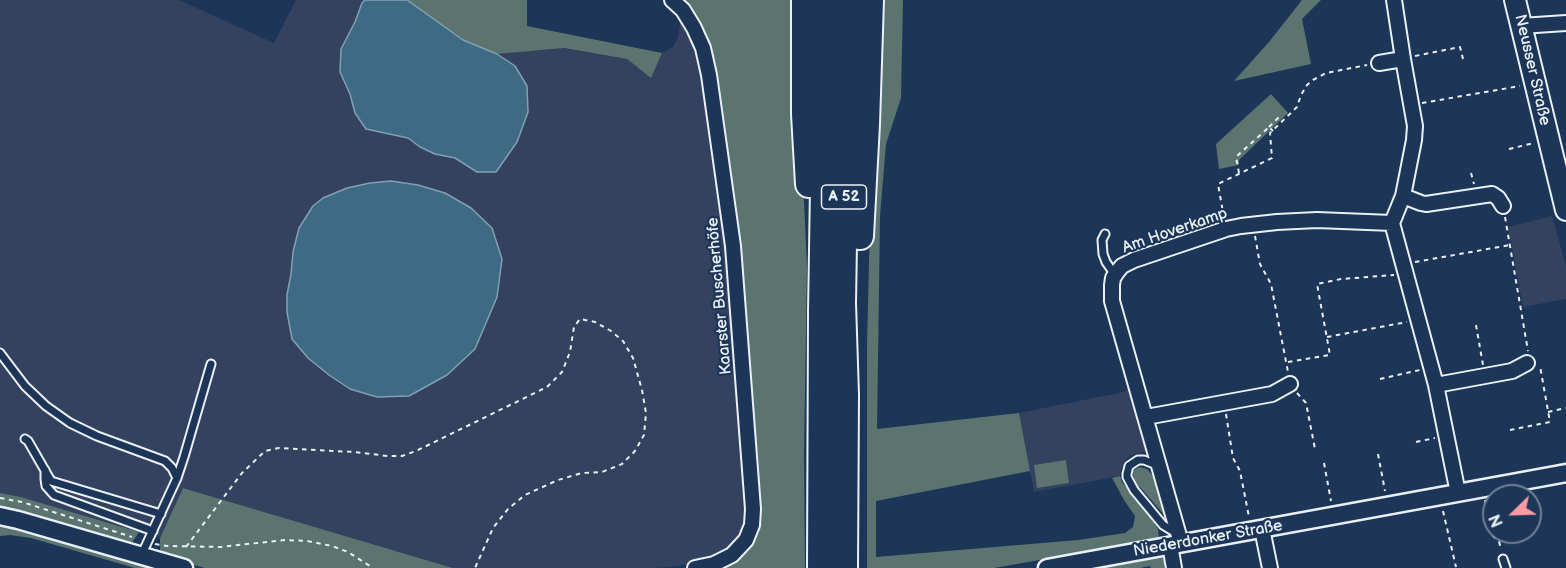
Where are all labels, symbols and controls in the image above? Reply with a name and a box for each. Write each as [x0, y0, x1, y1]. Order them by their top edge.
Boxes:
street label: Neusser Straße [1510, 13, 1554, 127]
road number: A 52 [822, 185, 866, 209]
street label: Am Hoverkamp [1120, 204, 1230, 258]
street label: Kaarster Buscherhöfe [704, 216, 736, 376]
north arrow [1482, 484, 1542, 544]
text: N [1486, 511, 1508, 530]
street label: Niederdonker Straße [1132, 516, 1284, 562]

